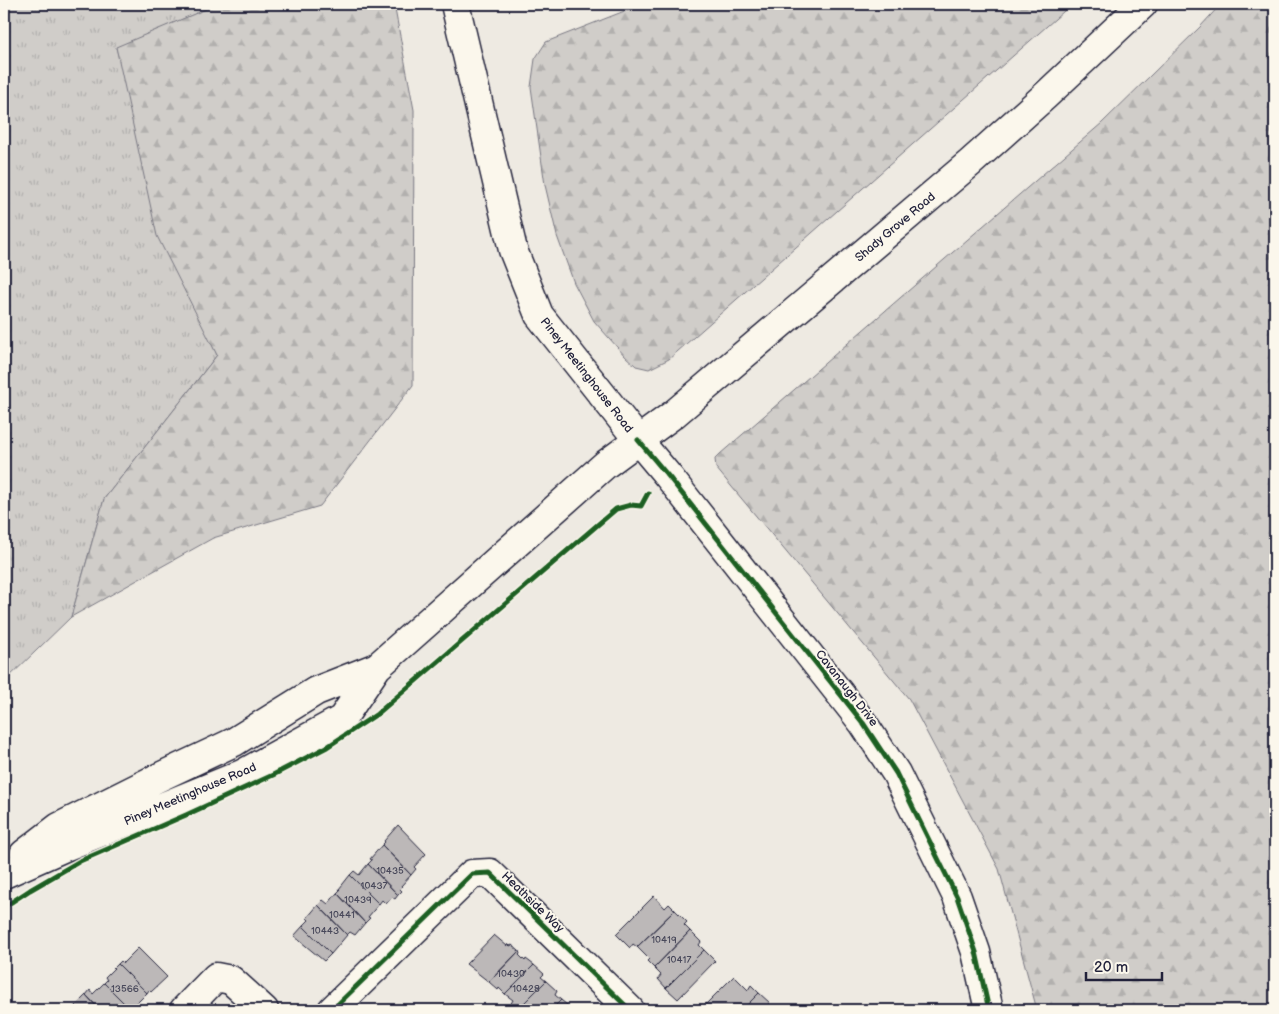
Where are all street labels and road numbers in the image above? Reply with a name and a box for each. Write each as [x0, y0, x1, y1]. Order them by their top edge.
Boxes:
street label: Shady Grove Road [852, 189, 939, 265]
street label: Piney Meetinghouse Road [537, 315, 636, 436]
street label: Cavanaugh Drive [812, 647, 881, 730]
street label: Piney Meetinghouse Road [122, 760, 259, 829]
street label: Heathside Way [498, 869, 567, 936]

